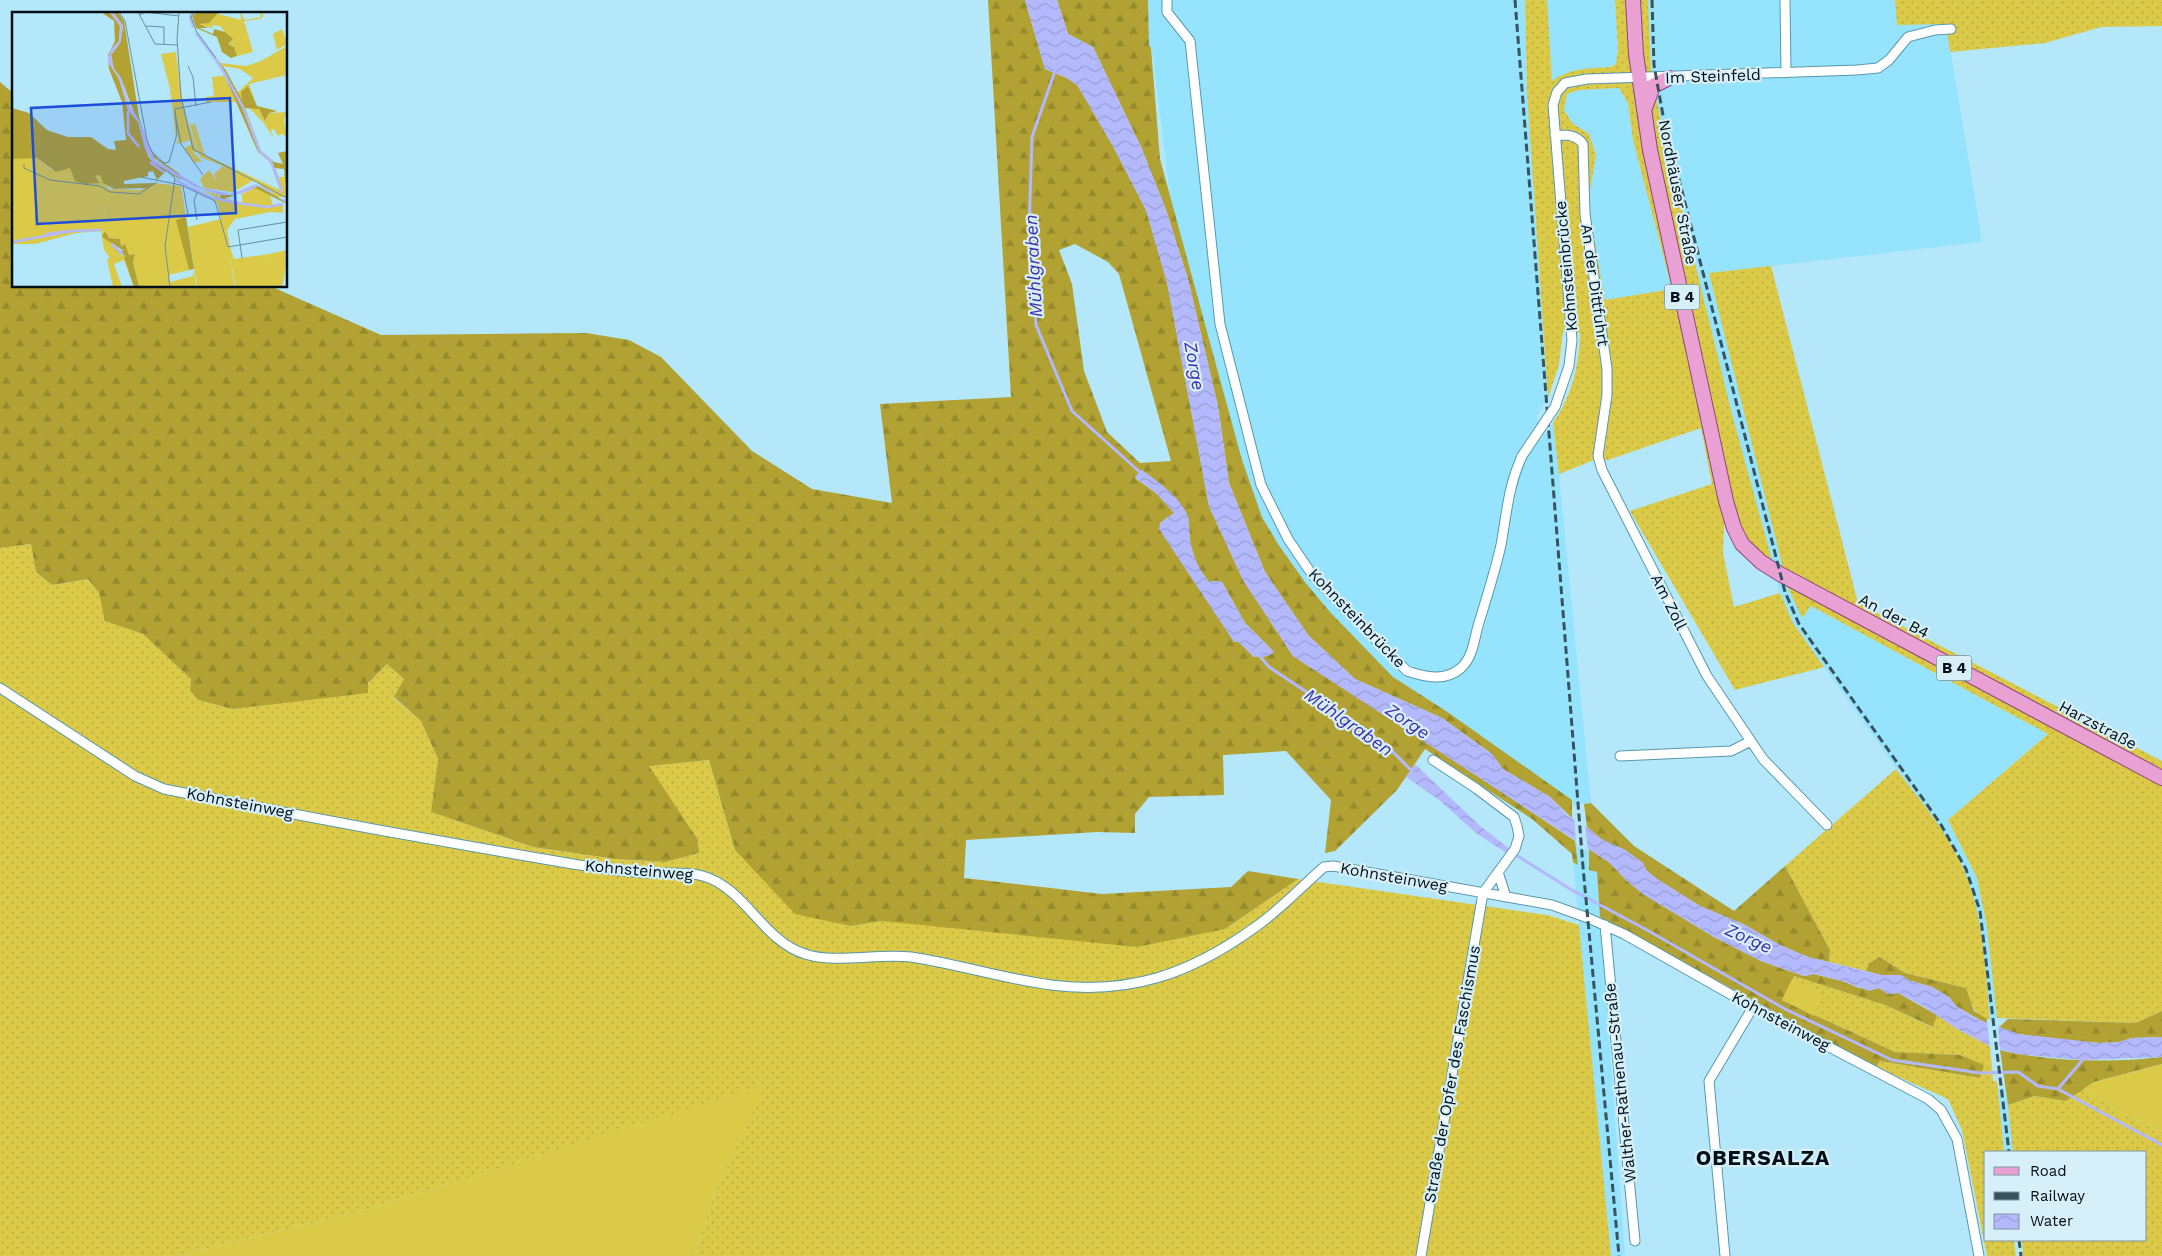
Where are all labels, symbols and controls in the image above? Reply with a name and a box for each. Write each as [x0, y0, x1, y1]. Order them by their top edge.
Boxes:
inset map [12, 12, 288, 288]
street label: Im Steinfeld [1665, 65, 1761, 87]
street label: Nordhäuser Straße [1655, 118, 1701, 266]
street label: Kohnsteinbrücke [1551, 200, 1581, 332]
water label: Mühlgraben [1020, 214, 1046, 318]
street label: An der Dittfuhrt [1577, 223, 1613, 348]
road number: B 4 [1664, 284, 1700, 310]
water label: Zorge [1180, 339, 1210, 392]
street label: Kohnsteinbrücke [1305, 564, 1409, 672]
street label: Am Zoll [1647, 571, 1691, 633]
street label: An der B4 [1856, 590, 1933, 643]
road number: B 4 [1936, 656, 1972, 680]
water label: Mühlgraben [1301, 684, 1397, 760]
street label: Harzstraße [2056, 697, 2140, 753]
water label: Zorge [1381, 698, 1434, 743]
street label: Kohnsteinweg [185, 783, 296, 823]
street label: Kohnsteinweg [584, 856, 694, 884]
street label: Kohnsteinweg [1339, 858, 1450, 896]
water label: Zorge [1722, 918, 1776, 958]
street label: Straße der Opfer des Faschismus [1420, 944, 1484, 1204]
street label: Walther-Rathenau-Straße [1600, 982, 1640, 1184]
street label: Kohnsteinweg [1729, 987, 1834, 1055]
district label: OBERSALZA [1696, 1145, 1830, 1170]
legend [1984, 1151, 2147, 1241]
text: Road [2030, 1162, 2067, 1180]
text: Railway [2030, 1187, 2085, 1205]
text: Water [2030, 1212, 2073, 1230]

